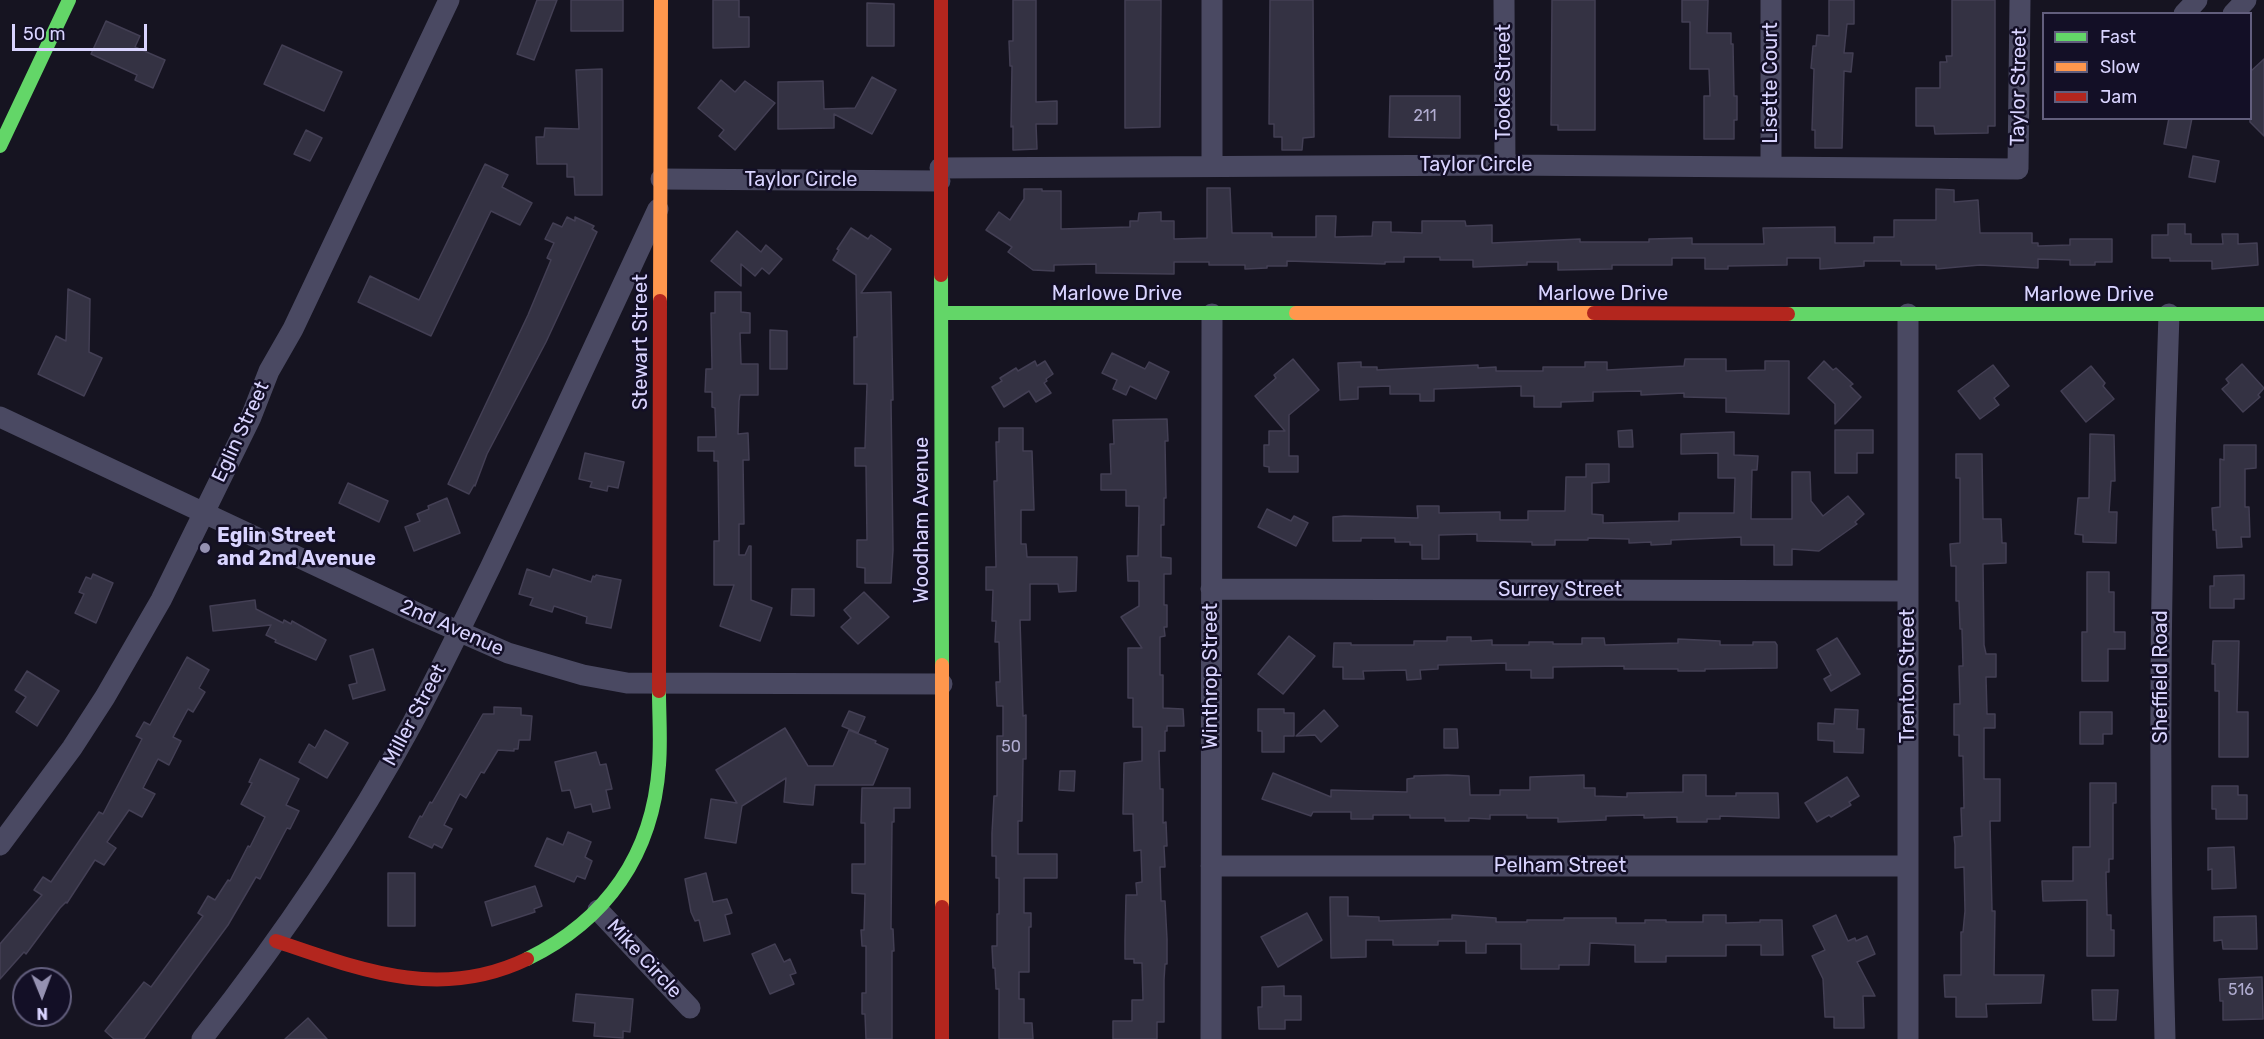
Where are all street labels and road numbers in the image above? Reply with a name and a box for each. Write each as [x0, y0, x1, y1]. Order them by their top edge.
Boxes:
street label: Lisette Court [1759, 22, 1783, 144]
street label: Tooke Street [1492, 24, 1516, 140]
street label: Taylor Street [2006, 28, 2032, 146]
street label: Taylor Circle [1419, 153, 1533, 177]
street label: Taylor Circle [744, 168, 858, 192]
street label: Stewart Street [629, 274, 653, 410]
street label: Marlowe Drive [1052, 282, 1182, 306]
street label: Marlowe Drive [1538, 282, 1668, 306]
street label: Marlowe Drive [2024, 283, 2154, 307]
street label: Eglin Street [207, 378, 275, 486]
street label: Woodham Avenue [910, 437, 934, 603]
street label: Surrey Street [1498, 578, 1622, 602]
street label: 2nd Avenue [397, 595, 507, 661]
street label: Winthrop Street [1199, 603, 1223, 749]
street label: Trenton Street [1896, 609, 1920, 743]
street label: Sheffield Road [2149, 610, 2173, 744]
street label: Miller Street [378, 660, 452, 770]
street label: Pelham Street [1494, 854, 1626, 878]
street label: Mike Circle [601, 914, 687, 1004]

